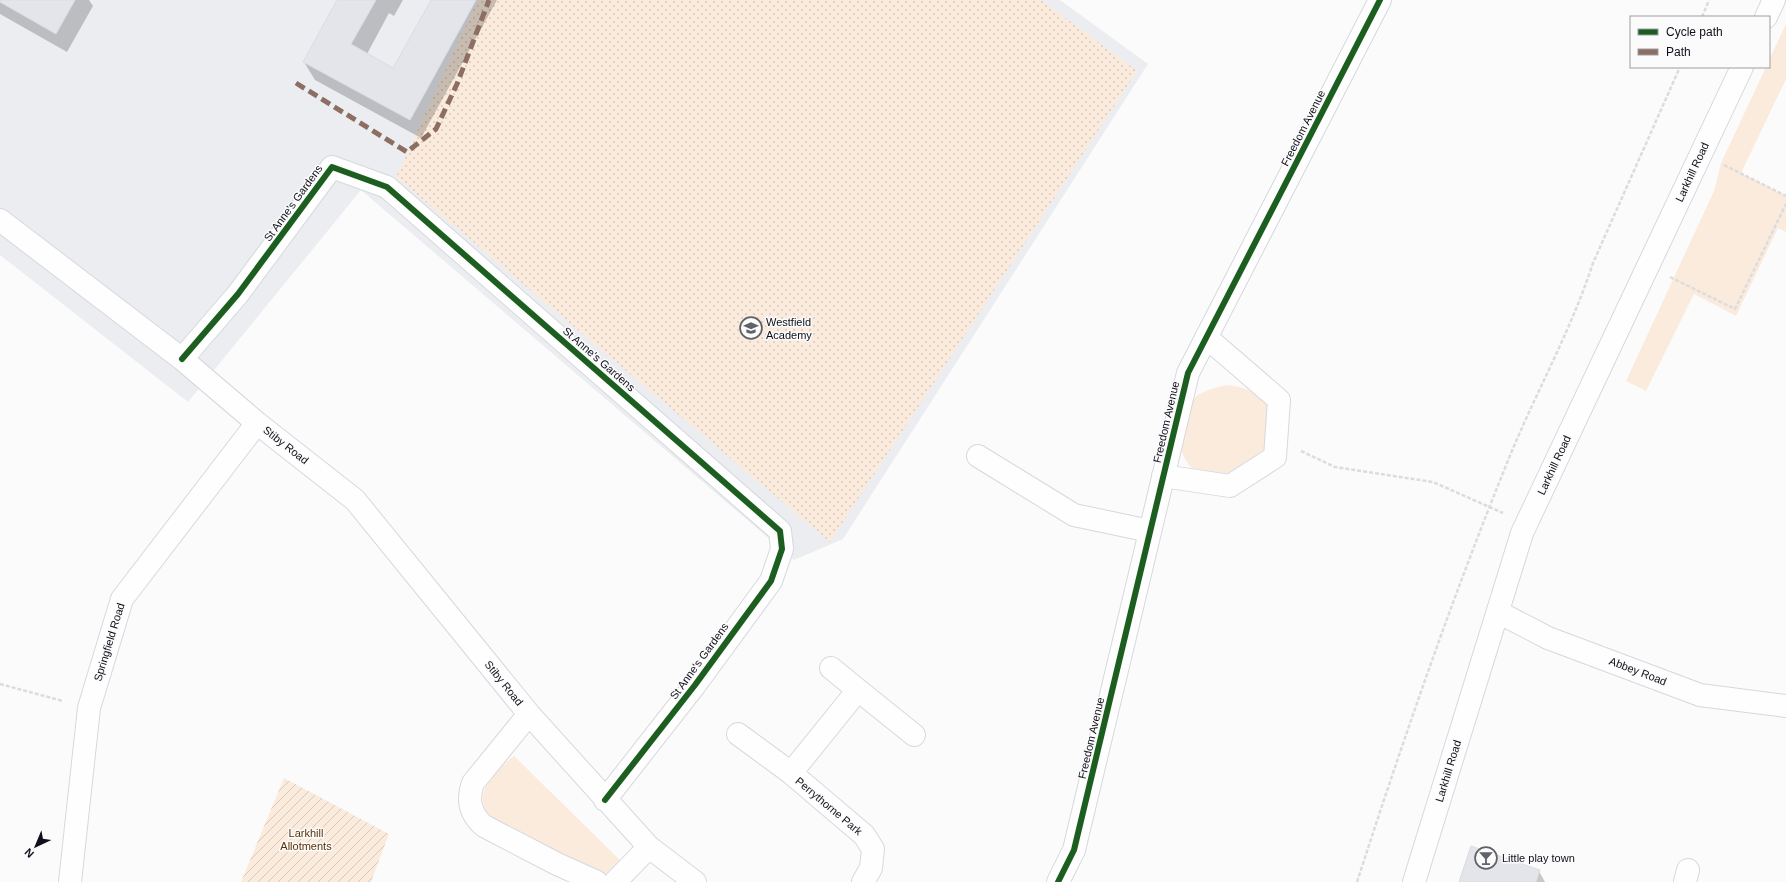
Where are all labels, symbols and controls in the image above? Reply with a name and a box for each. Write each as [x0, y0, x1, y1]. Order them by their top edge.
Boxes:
legend [1630, 16, 1770, 68]
text: Cycle path [1666, 25, 1723, 39]
text: Path [1666, 45, 1691, 59]
street label: Freedom Avenue [1279, 88, 1327, 168]
street label: Larkhill Road [1673, 140, 1711, 204]
street label: St Anne's Gardens [261, 162, 325, 243]
school or university icon: Westfield Academy [738, 315, 764, 341]
place label: Westfield Academy [766, 316, 812, 341]
street label: St Anne's Gardens [561, 324, 638, 394]
street label: Freedom Avenue [1151, 380, 1181, 464]
street label: Stiby Road [261, 424, 311, 466]
street label: Larkhill Road [1535, 433, 1573, 497]
street label: Springfield Road [91, 601, 127, 683]
street label: St Anne's Gardens [667, 620, 731, 701]
street label: Abbey Road [1608, 655, 1668, 687]
street label: Stiby Road [482, 658, 526, 708]
street label: Freedom Avenue [1076, 696, 1106, 780]
street label: Larkhill Road [1433, 739, 1463, 803]
street label: Perrythorne Park [793, 775, 865, 838]
north arrow [16, 826, 56, 866]
park label: Larkhill Allotments [280, 827, 332, 852]
bar icon: Little play town [1473, 845, 1499, 871]
text: N [22, 846, 36, 860]
place label: Little play town [1502, 852, 1575, 864]

